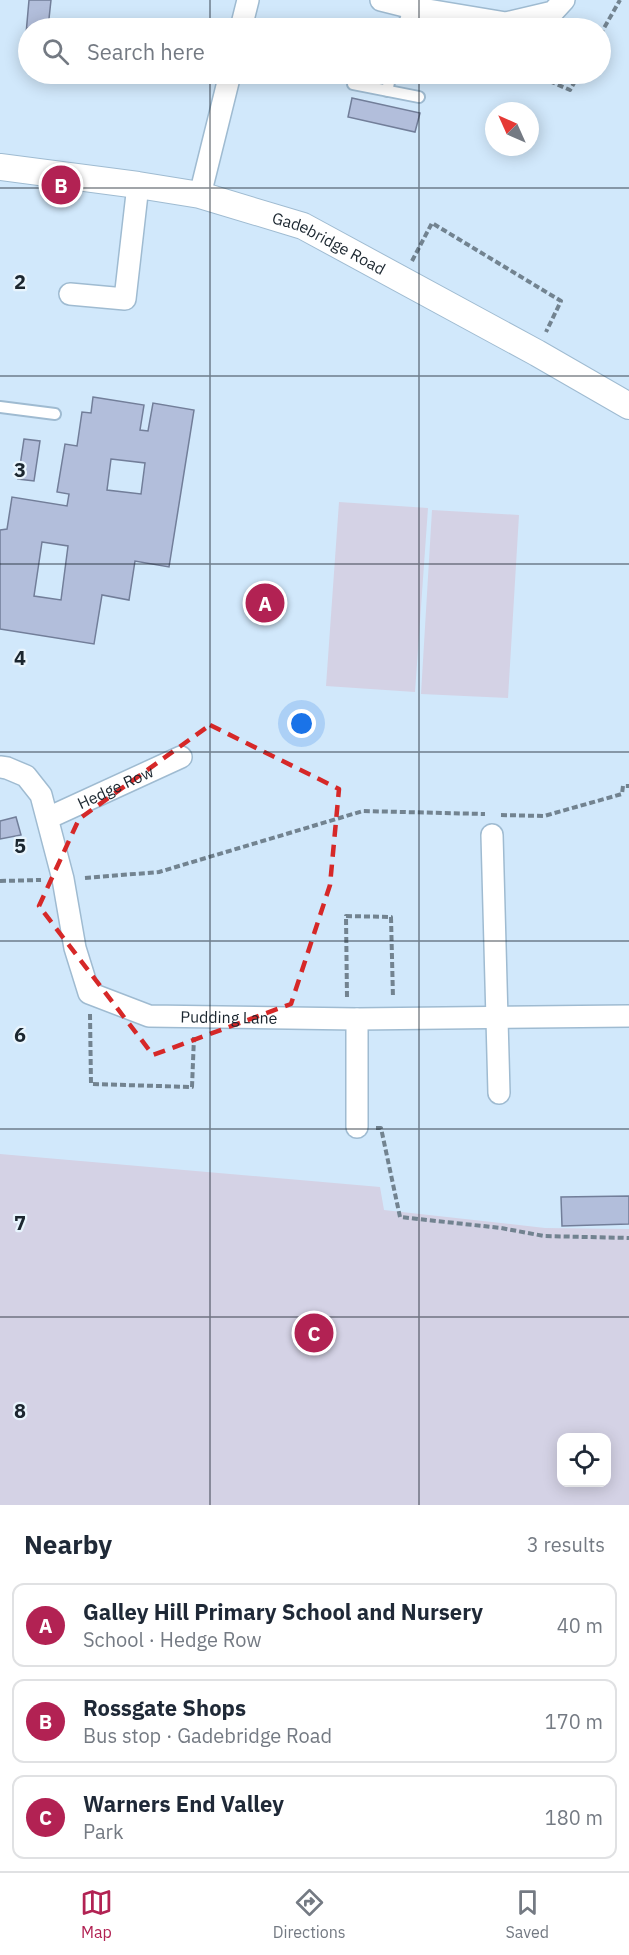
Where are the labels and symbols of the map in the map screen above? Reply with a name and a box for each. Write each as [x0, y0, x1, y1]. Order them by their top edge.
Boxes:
north arrow [485, 102, 539, 156]
pin: B [42, 162, 80, 207]
street label: Gadebridge Road [270, 207, 389, 279]
text: 2 [14, 268, 26, 295]
text: 3 [14, 456, 26, 483]
pin: A [246, 580, 284, 626]
text: 4 [14, 644, 26, 671]
your location [287, 709, 316, 738]
street label: Hedge Row [74, 761, 156, 813]
text: 5 [14, 832, 26, 859]
street label: Pudding Lane [180, 1006, 278, 1028]
text: 6 [14, 1021, 26, 1048]
text: 7 [14, 1209, 26, 1236]
pin: C [294, 1310, 334, 1356]
text: 8 [14, 1397, 26, 1424]

